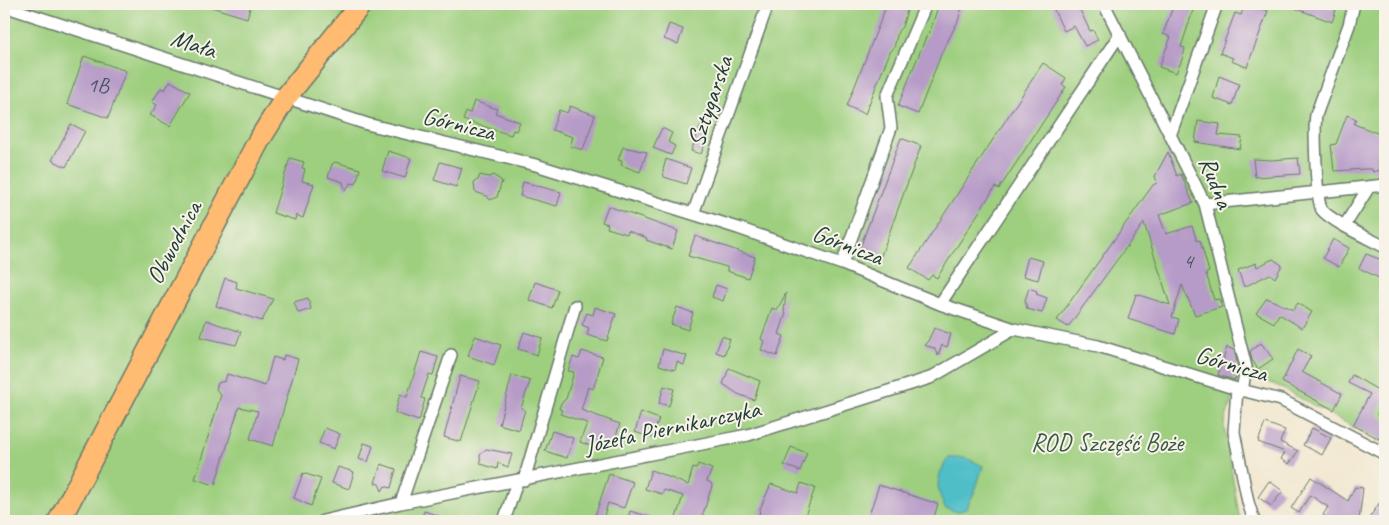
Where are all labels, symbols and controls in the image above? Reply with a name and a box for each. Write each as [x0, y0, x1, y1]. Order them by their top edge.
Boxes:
street label: Mała [167, 22, 222, 67]
street label: Sztygarska [680, 50, 741, 151]
house number: 1B [87, 71, 110, 99]
street label: Górnicza [419, 100, 500, 149]
street label: Rudna [1191, 152, 1242, 215]
street label: Obwodnica [139, 193, 210, 290]
street label: Górnicza [808, 217, 889, 274]
house number: 4 [1183, 247, 1195, 275]
street label: Górnicza [1192, 338, 1273, 390]
street label: Józefa Piernikarczyka [580, 392, 765, 461]
park label: ROD Szczęść Boże [1031, 427, 1185, 459]

